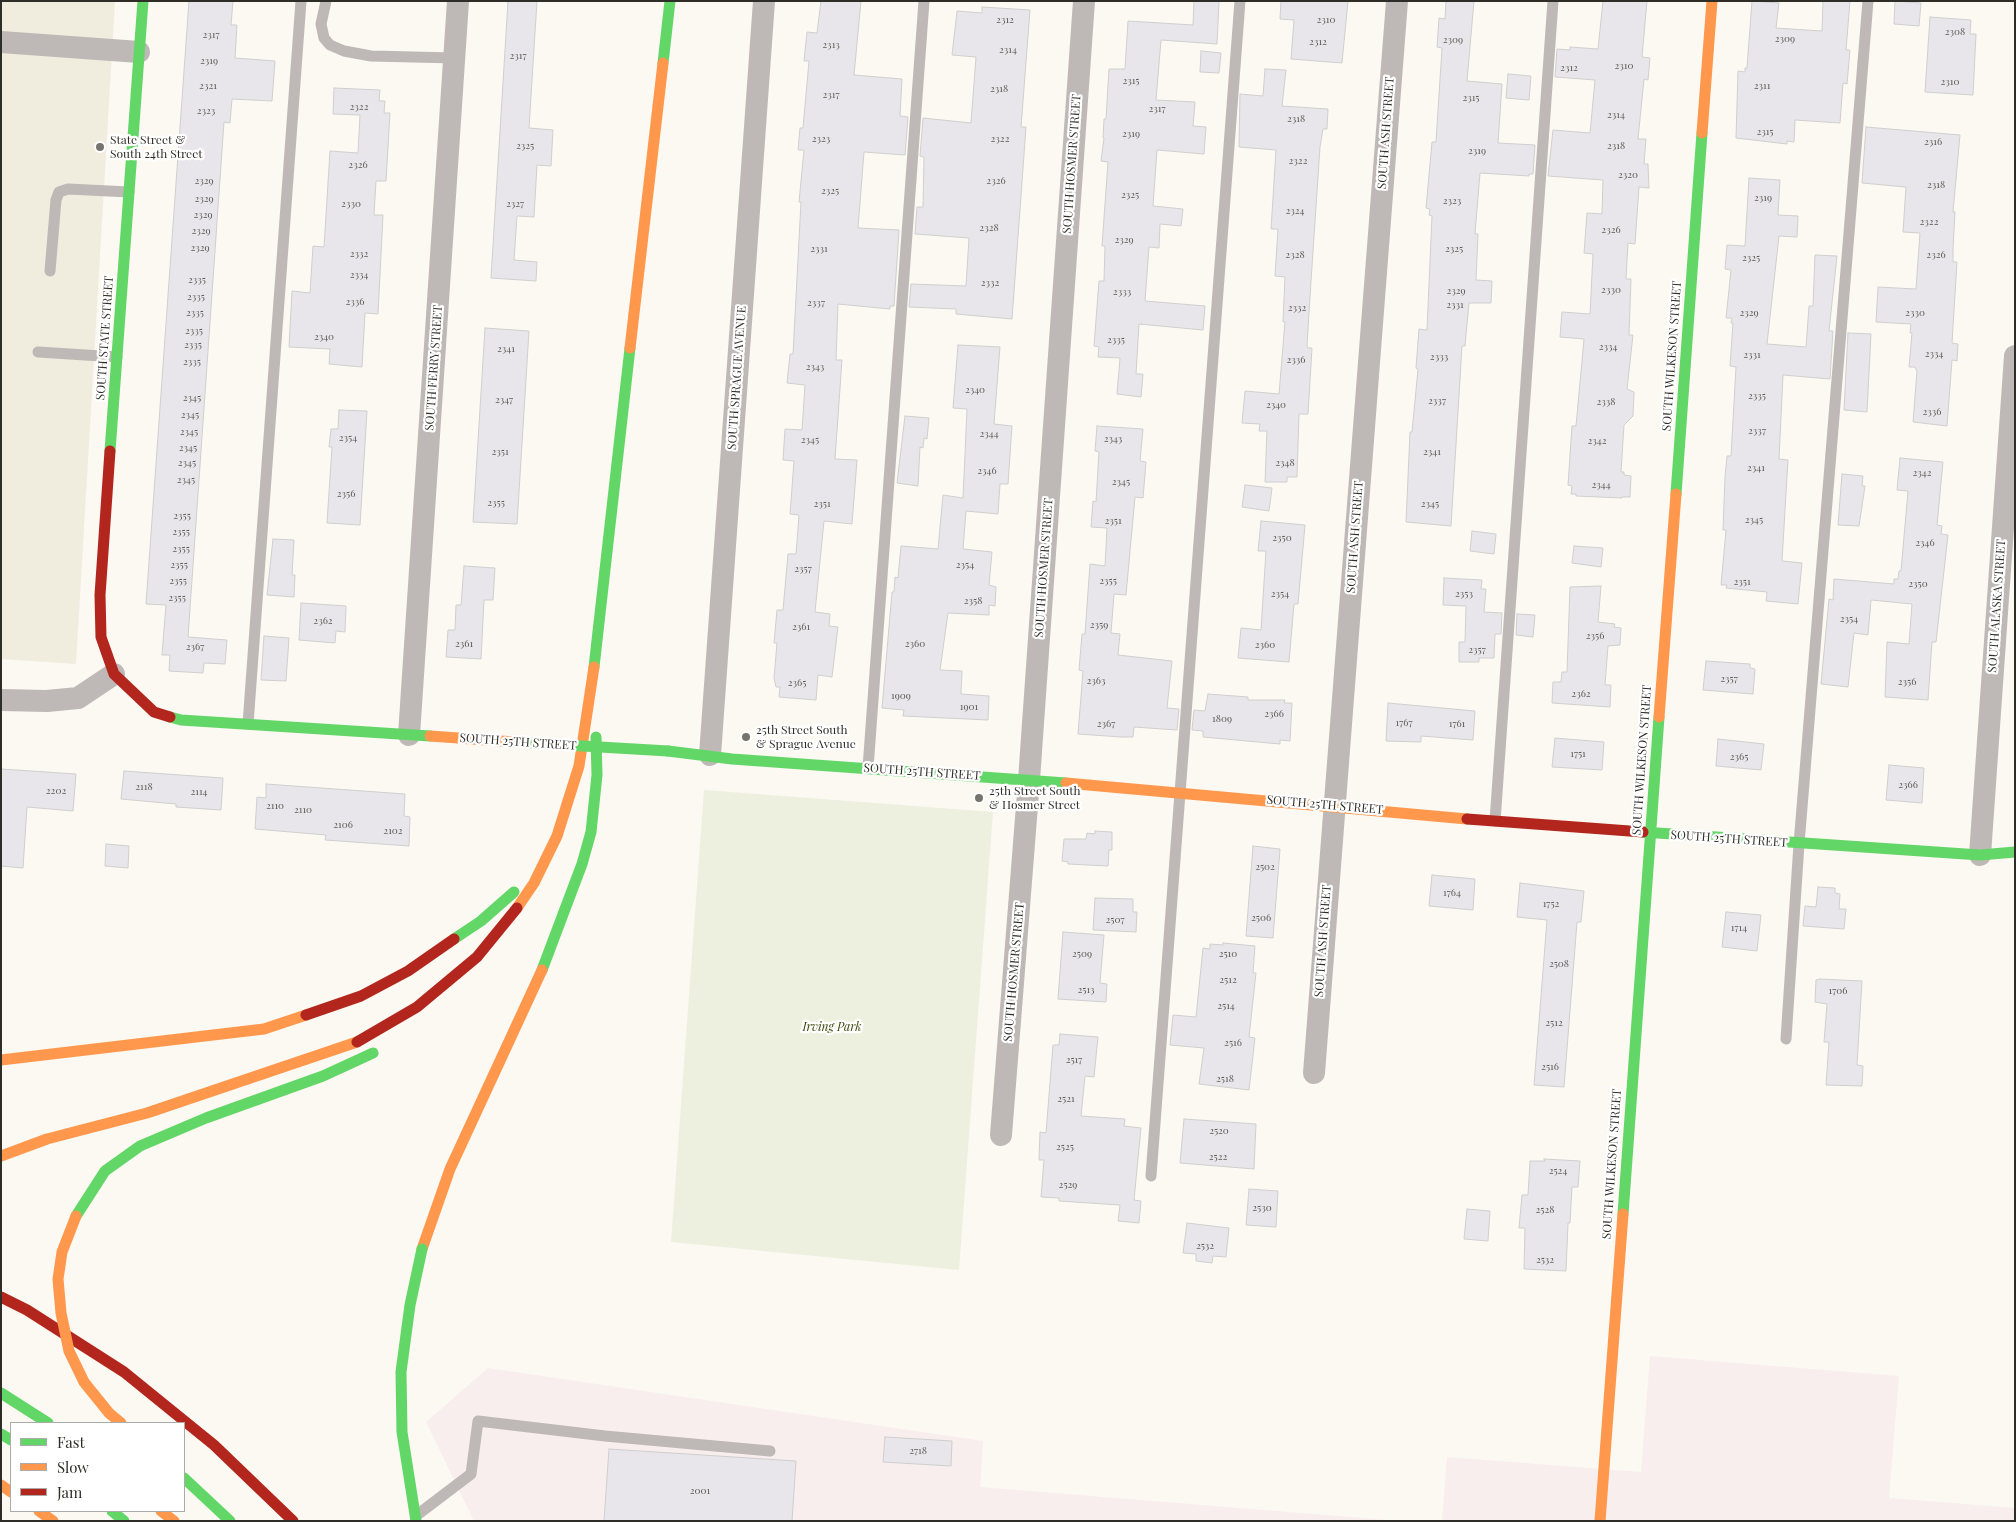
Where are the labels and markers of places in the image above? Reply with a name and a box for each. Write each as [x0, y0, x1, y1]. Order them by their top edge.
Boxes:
place label: State Street & South 24th Street [110, 133, 203, 161]
marker: State Street & South 24th Street [94, 141, 106, 153]
place label: 25th Street South & Sprague Avenue [756, 723, 856, 751]
marker: 25th Street South & Sprague Avenue [740, 731, 752, 743]
place label: 25th Street South & Hosmer Street [989, 784, 1081, 812]
marker: 25th Street South & Hosmer Street [973, 792, 985, 804]

